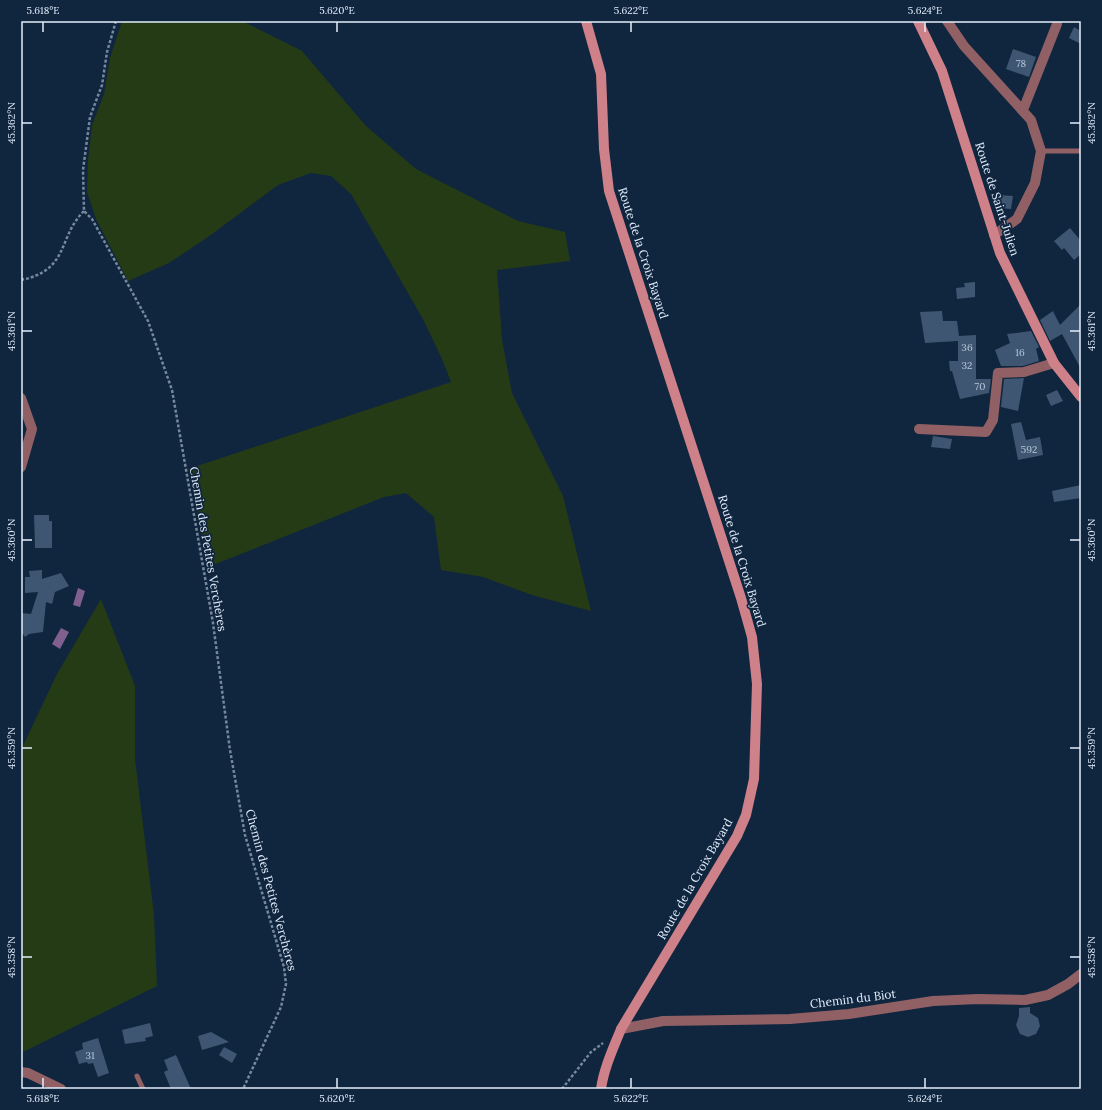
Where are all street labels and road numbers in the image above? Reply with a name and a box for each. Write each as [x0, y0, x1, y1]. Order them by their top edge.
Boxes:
street label: Route de Saint-Julien [972, 140, 1023, 258]
street label: Route de la Croix Bayard [615, 185, 672, 320]
street label: Chemin des Petites Verchères [187, 465, 230, 633]
street label: Route de la Croix Bayard [715, 493, 770, 629]
street label: Chemin des Petites Verchères [243, 807, 300, 973]
street label: Route de la Croix Bayard [654, 816, 735, 942]
street label: Chemin du Biot [809, 986, 897, 1011]

